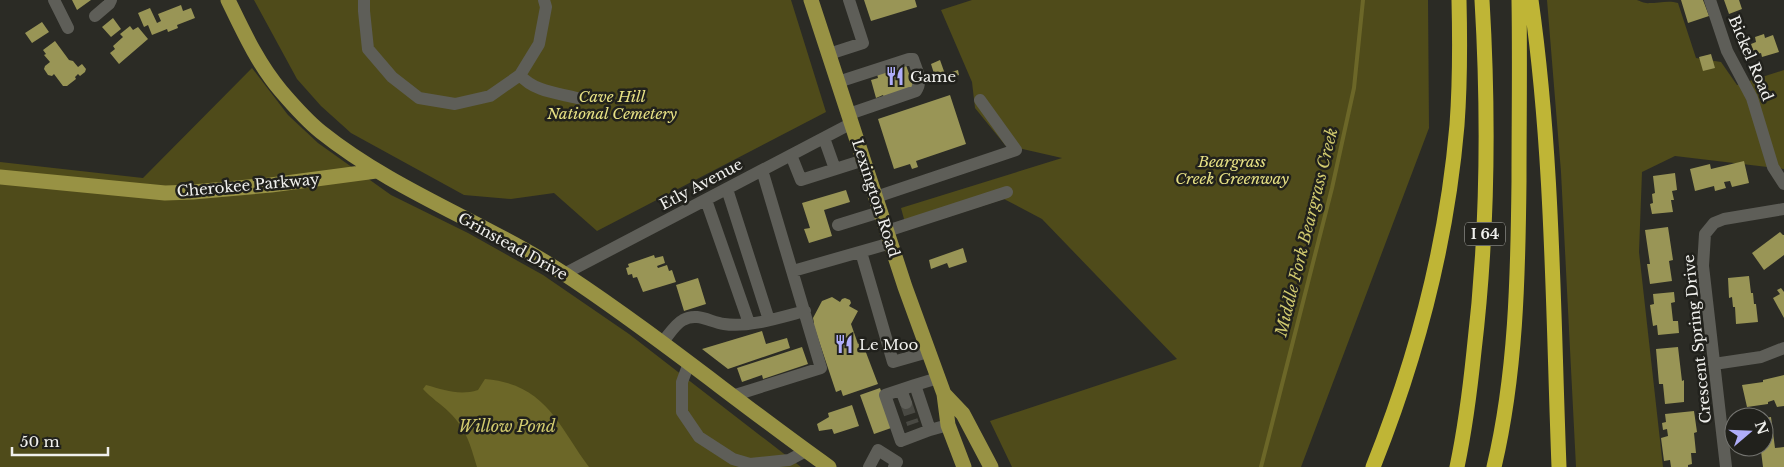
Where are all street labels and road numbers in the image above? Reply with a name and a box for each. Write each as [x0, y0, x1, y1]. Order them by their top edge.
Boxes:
street label: Bickel Road [1724, 12, 1778, 104]
street label: Lexington Road [848, 137, 904, 259]
street label: Etly Avenue [656, 154, 746, 214]
street label: Cherokee Parkway [176, 169, 320, 201]
street label: Grinstead Drive [455, 208, 571, 284]
road number: I 64 [1465, 222, 1505, 245]
street label: Crescent Spring Drive [1679, 254, 1715, 424]

